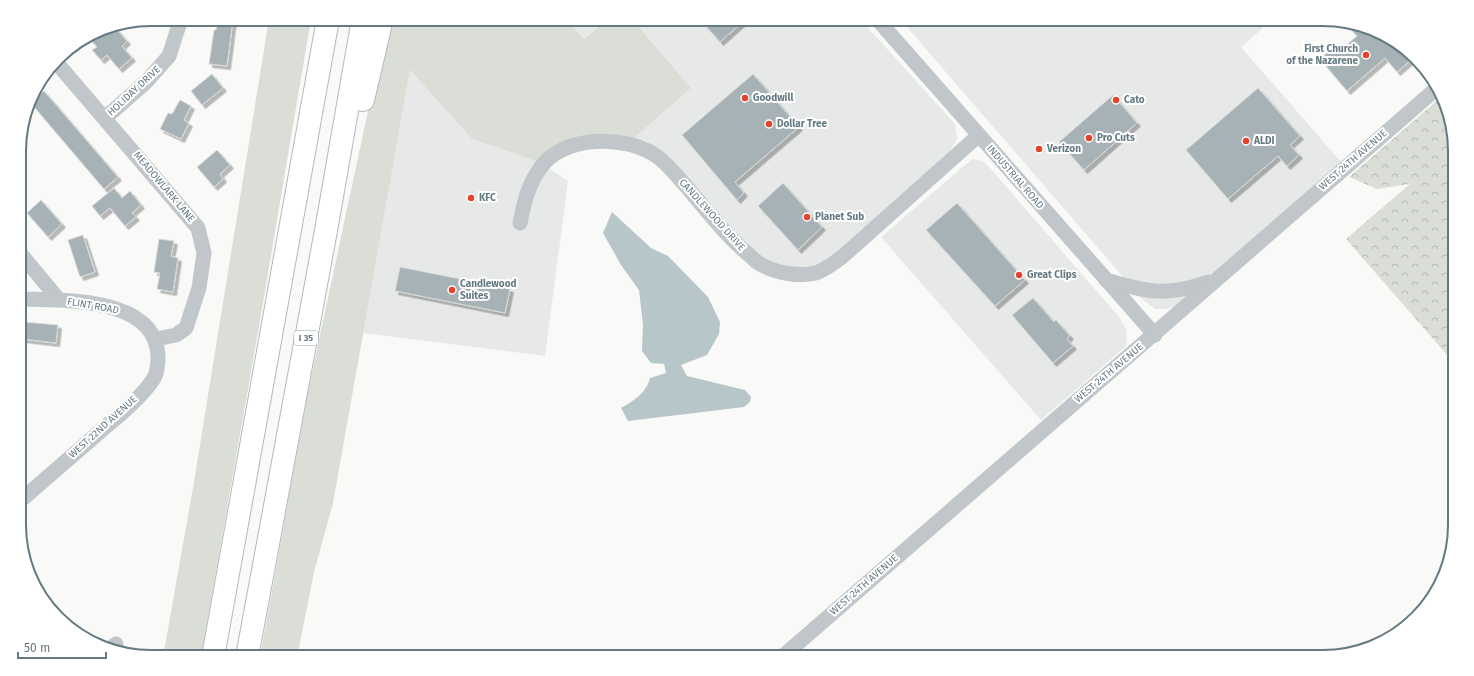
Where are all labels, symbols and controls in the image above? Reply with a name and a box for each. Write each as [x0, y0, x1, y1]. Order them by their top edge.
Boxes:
place label: First Church of the Nazarene [1286, 43, 1358, 67]
marker: First Church of the Nazarene [1361, 50, 1371, 60]
street label: HOLIDAY DRIVE [105, 64, 163, 118]
place label: Goodwill [753, 92, 793, 104]
marker: Goodwill [740, 93, 750, 103]
place label: Cato [1124, 94, 1145, 106]
marker: Cato [1111, 95, 1121, 105]
place label: Dollar Tree [777, 118, 827, 130]
marker: Dollar Tree [764, 119, 774, 129]
street label: WEST 24TH AVENUE [1317, 127, 1389, 193]
place label: Pro Cuts [1097, 132, 1135, 144]
marker: Pro Cuts [1084, 133, 1094, 143]
place label: ALDI [1253, 135, 1275, 147]
marker: ALDI [1241, 136, 1251, 146]
street label: INDUSTRIAL ROAD [984, 143, 1046, 211]
place label: Verizon [1046, 143, 1081, 155]
marker: Verizon [1034, 144, 1044, 154]
street label: MEADOWLARK LANE [131, 149, 197, 225]
street label: CANDLEWOOD DRIVE [677, 177, 747, 253]
place label: KFC [479, 192, 496, 204]
marker: KFC [466, 193, 476, 203]
place label: Planet Sub [815, 211, 864, 223]
marker: Planet Sub [802, 212, 812, 222]
place label: Great Clips [1027, 269, 1077, 281]
marker: Great Clips [1014, 270, 1024, 280]
place label: Candlewood Suites [460, 278, 517, 302]
marker: Candlewood Suites [447, 285, 457, 295]
street label: FLINT ROAD [66, 296, 120, 316]
road number: I 35 [294, 331, 318, 345]
street label: WEST 24TH AVENUE [1072, 341, 1146, 405]
street label: WEST 22ND AVENUE [66, 393, 140, 461]
street label: WEST 24TH AVENUE [828, 552, 900, 618]
scale bar [18, 634, 106, 660]
text: 50 m [24, 641, 50, 655]

